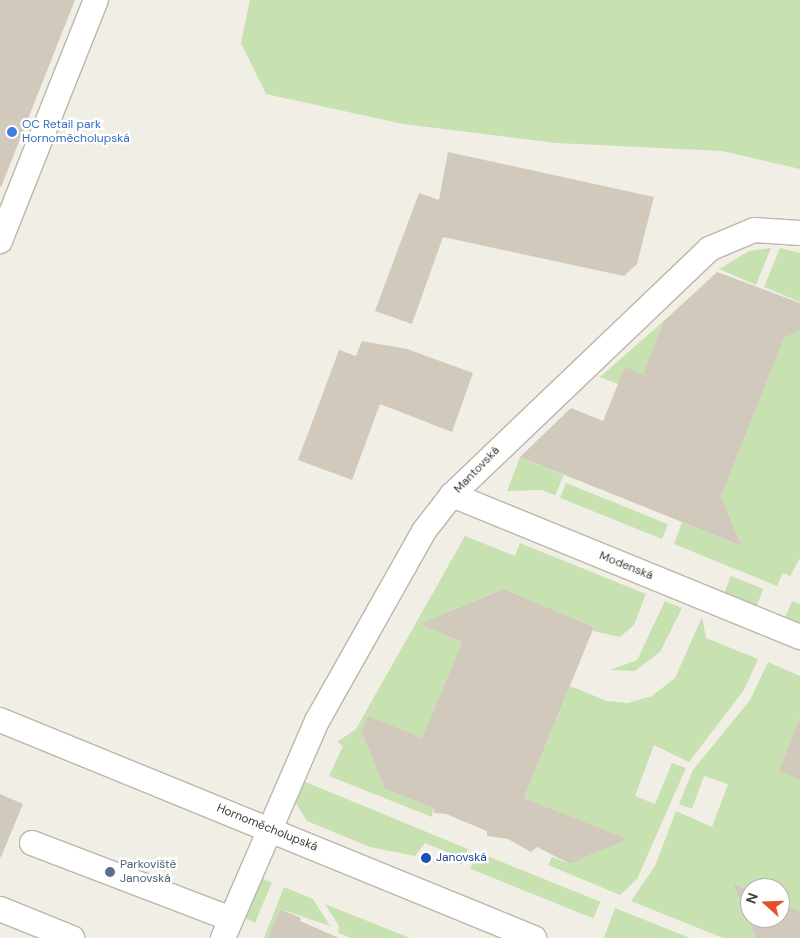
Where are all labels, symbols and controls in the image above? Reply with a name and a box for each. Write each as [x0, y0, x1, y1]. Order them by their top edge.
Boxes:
place label: OC Retail park Hornoměcholupská [22, 118, 130, 146]
marker: OC Retail park Hornoměcholupská [6, 126, 18, 138]
street label: Mantovská [451, 444, 503, 496]
street label: Modenská [597, 549, 655, 583]
street label: Hornoměcholupská [214, 801, 320, 855]
place label: Janovská [436, 851, 487, 865]
marker: Janovská [420, 852, 432, 864]
place label: Parkoviště Janovská [120, 858, 176, 886]
marker: Parkoviště Janovská [104, 866, 116, 878]
north arrow [740, 878, 790, 928]
text: N [742, 890, 762, 906]

